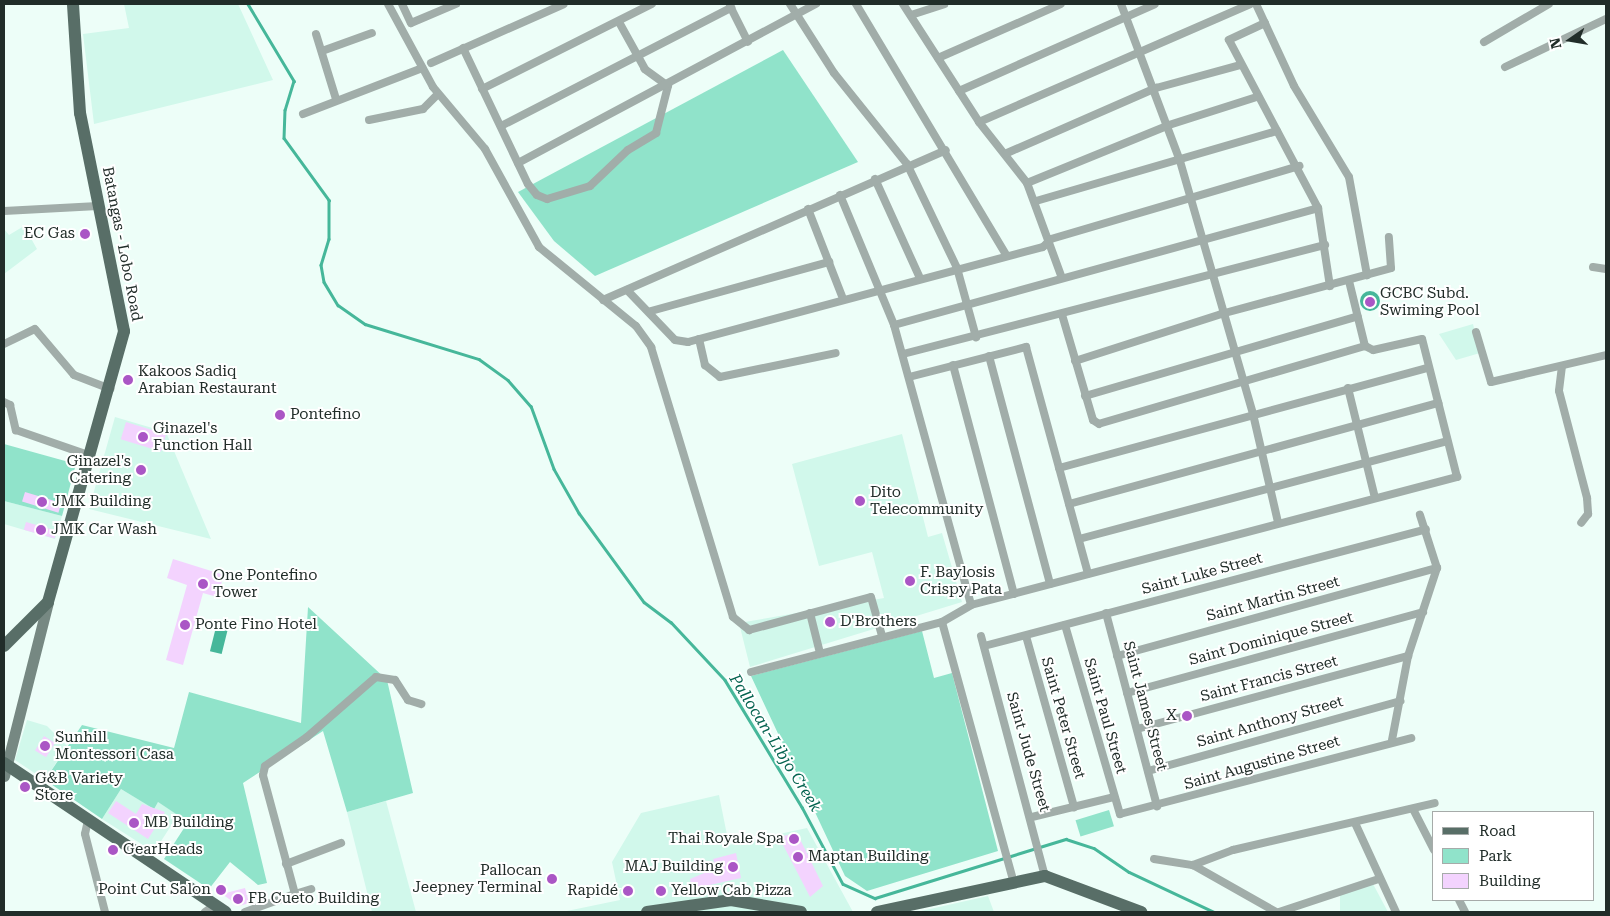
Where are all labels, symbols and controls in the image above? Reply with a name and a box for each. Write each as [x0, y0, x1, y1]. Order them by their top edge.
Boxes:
north arrow [1545, 15, 1595, 65]
text: N [1546, 36, 1564, 50]
street label: Batangas - Lobo Road [98, 165, 146, 323]
place label: EC Gas [24, 225, 75, 243]
marker: EC Gas [79, 228, 91, 240]
place label: GCBC Subd. Swiming Pool [1380, 284, 1479, 319]
marker: GCBC Subd. Swiming Pool [1364, 296, 1376, 308]
place label: Kakoos Sadiq Arabian Restaurant [138, 362, 277, 397]
marker: Kakoos Sadiq Arabian Restaurant [122, 374, 134, 386]
place label: Pontefino [290, 406, 361, 424]
marker: Pontefino [274, 409, 286, 421]
place label: Ginazel's Function Hall [153, 419, 252, 454]
marker: Ginazel's Function Hall [137, 431, 149, 443]
place label: Ginazel's Catering [67, 452, 131, 487]
marker: Ginazel's Catering [135, 464, 147, 476]
place label: Dito Telecommunity [870, 483, 983, 518]
place label: JMK Building [52, 493, 151, 511]
marker: Dito Telecommunity [854, 495, 866, 507]
marker: JMK Building [36, 496, 48, 508]
place label: JMK Car Wash [51, 521, 157, 539]
marker: JMK Car Wash [35, 524, 47, 536]
street label: Saint Luke Street [1140, 549, 1264, 599]
place label: F. Baylosis Crispy Pata [920, 563, 1002, 598]
place label: One Pontefino Tower [213, 566, 317, 601]
street label: Saint Martin Street [1205, 573, 1341, 625]
marker: F. Baylosis Crispy Pata [904, 575, 916, 587]
marker: One Pontefino Tower [197, 578, 209, 590]
street label: Saint Dominique Street [1187, 608, 1355, 670]
place label: D'Brothers [840, 613, 917, 631]
place label: Ponte Fino Hotel [195, 616, 317, 634]
marker: D'Brothers [824, 616, 836, 628]
marker: Ponte Fino Hotel [179, 619, 191, 631]
street label: Saint James Street [1119, 639, 1171, 773]
street label: Saint Francis Street [1198, 652, 1340, 706]
street label: Saint Peter Street [1037, 655, 1089, 781]
street label: Saint Paul Street [1080, 656, 1130, 776]
water label: Pallocan-Libjo Creek [725, 671, 825, 815]
street label: Saint Jude Street [1002, 690, 1054, 814]
street label: Saint Anthony Street [1195, 693, 1345, 751]
place label: X [1166, 707, 1177, 725]
marker: X [1181, 710, 1193, 722]
place label: Sunhill Montessori Casa [55, 728, 174, 763]
street label: Saint Augustine Street [1182, 732, 1342, 794]
marker: Sunhill Montessori Casa [39, 740, 51, 752]
place label: G&B Variety Store [35, 769, 123, 804]
marker: G&B Variety Store [19, 781, 31, 793]
legend [1432, 811, 1595, 901]
place label: MB Building [144, 814, 233, 832]
marker: MB Building [128, 817, 140, 829]
text: Road [1479, 822, 1516, 840]
place label: Thai Royale Spa [668, 830, 784, 848]
marker: Thai Royale Spa [788, 833, 800, 845]
place label: GearHeads [123, 841, 203, 859]
marker: GearHeads [107, 844, 119, 856]
text: Park [1479, 847, 1512, 865]
place label: Maptan Building [808, 848, 928, 866]
marker: Maptan Building [792, 851, 804, 863]
place label: MAJ Building [624, 858, 723, 876]
place label: Pallocan Jeepney Terminal [413, 861, 542, 896]
marker: MAJ Building [727, 861, 739, 873]
text: Building [1479, 872, 1540, 890]
marker: Pallocan Jeepney Terminal [546, 873, 558, 885]
place label: Point Cut Salon [98, 881, 211, 899]
place label: Rapidé [567, 882, 618, 900]
place label: Yellow Cab Pizza [671, 882, 792, 900]
marker: Point Cut Salon [215, 884, 227, 896]
marker: Rapidé [622, 885, 634, 897]
marker: Yellow Cab Pizza [655, 885, 667, 897]
place label: FB Cueto Building [248, 890, 379, 908]
marker: FB Cueto Building [232, 893, 244, 905]

